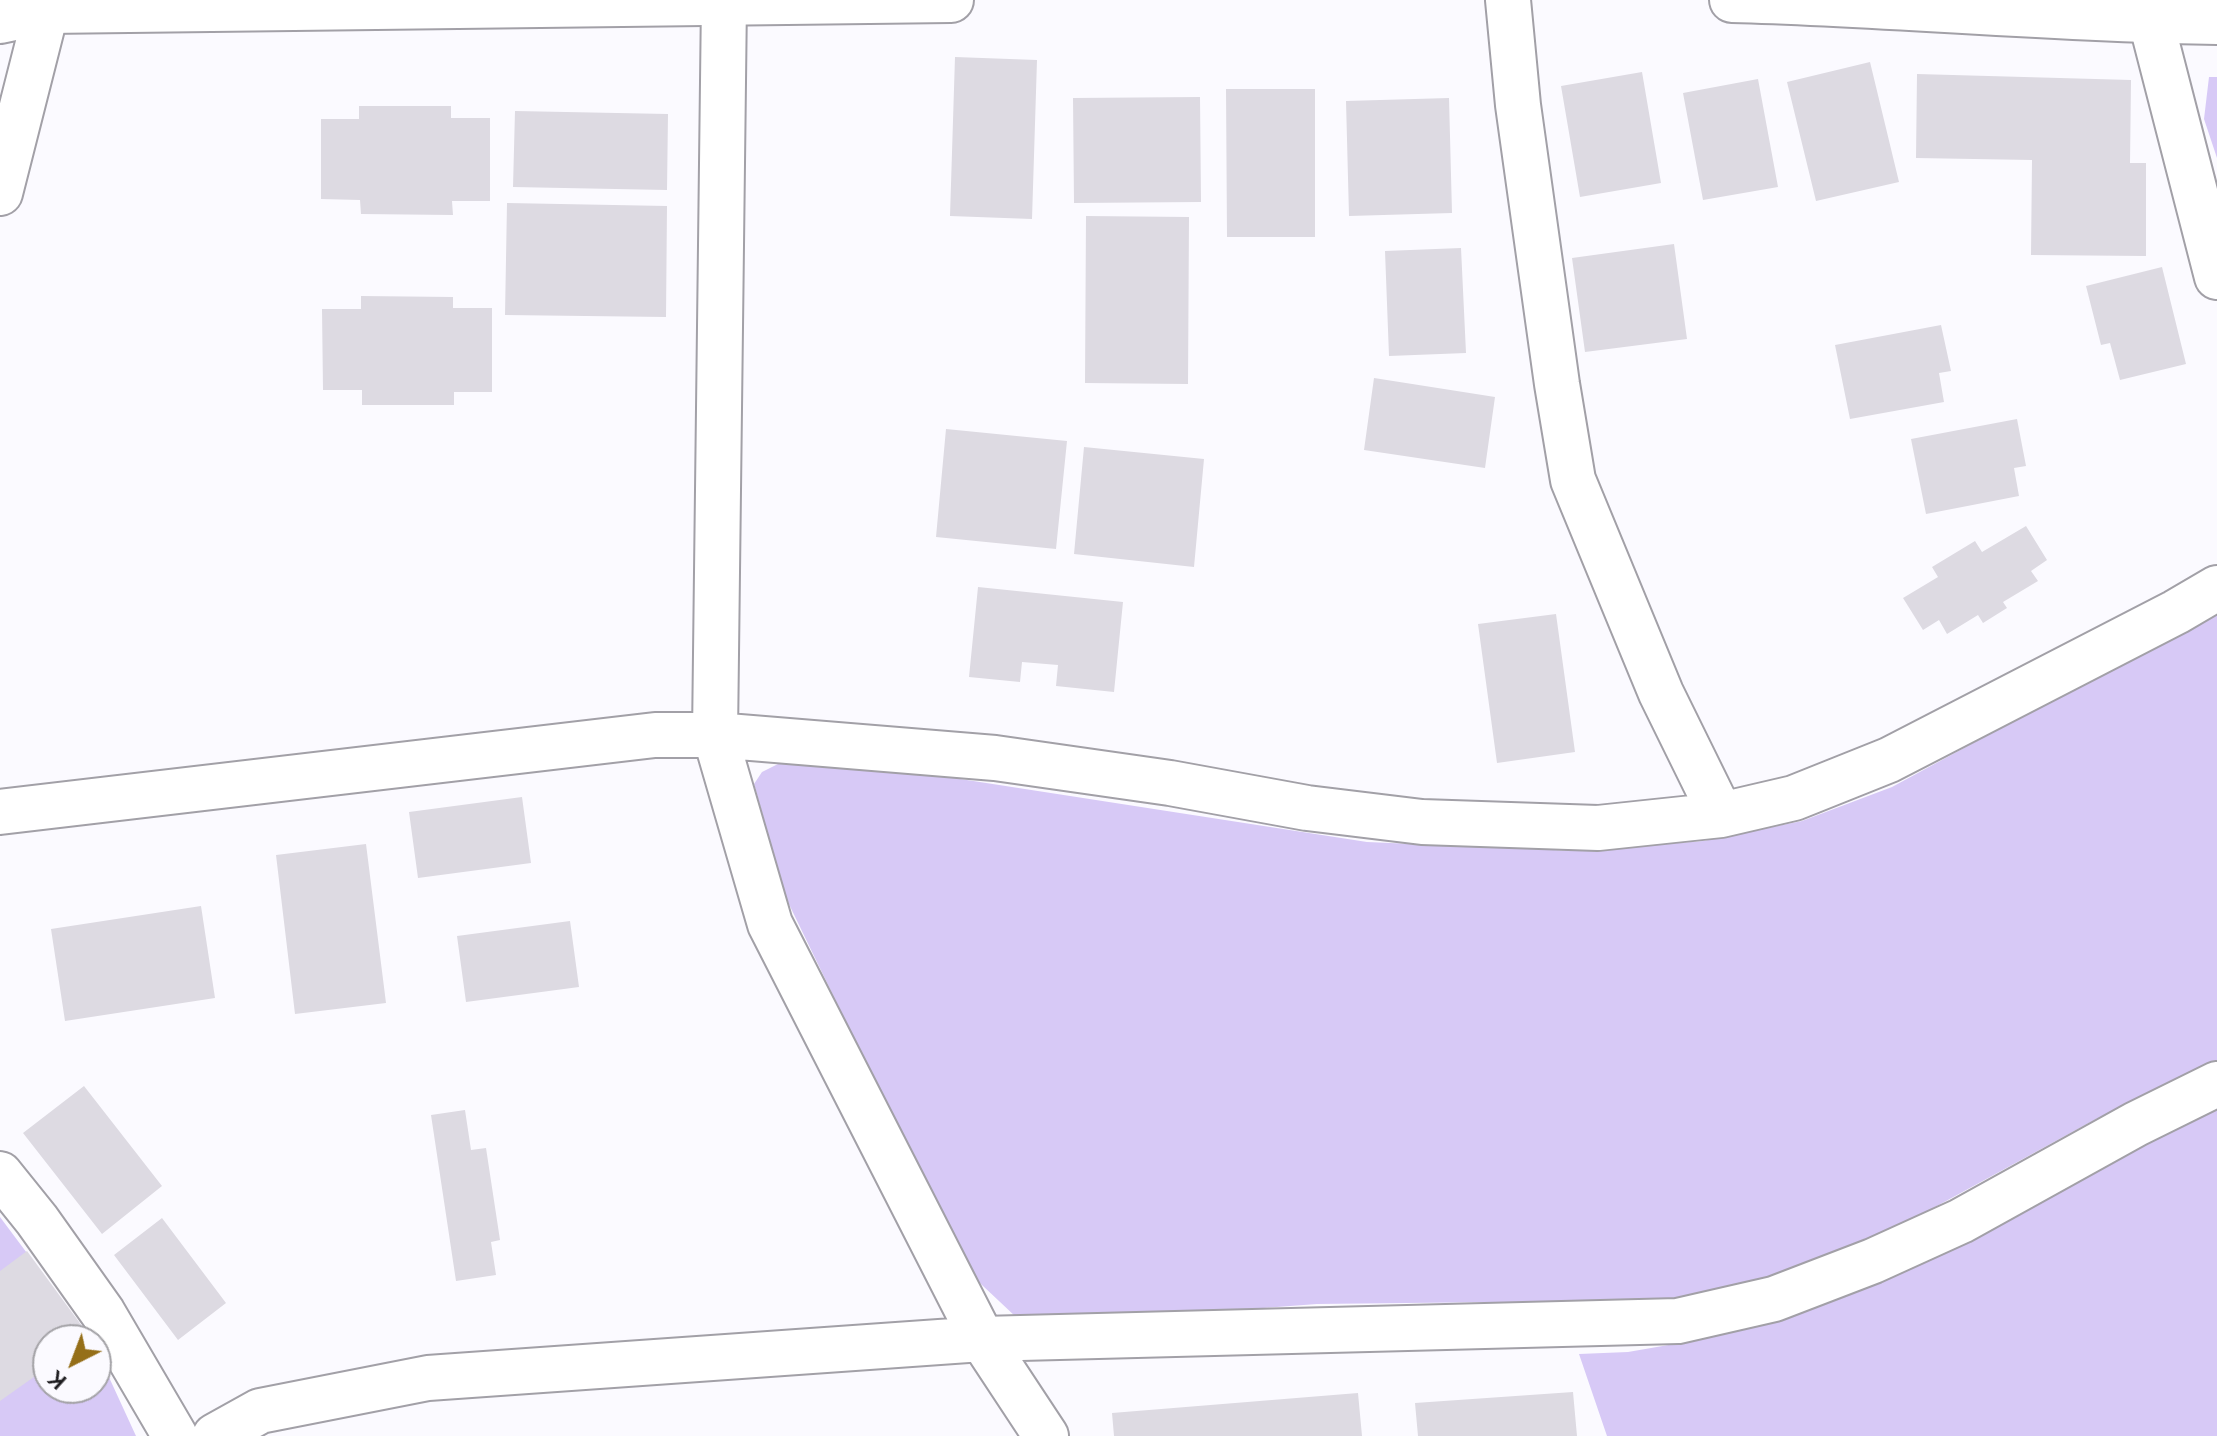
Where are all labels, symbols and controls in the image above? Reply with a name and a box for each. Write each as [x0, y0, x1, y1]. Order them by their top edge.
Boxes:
north arrow [32, 1324, 112, 1404]
text: K [43, 1366, 71, 1395]

